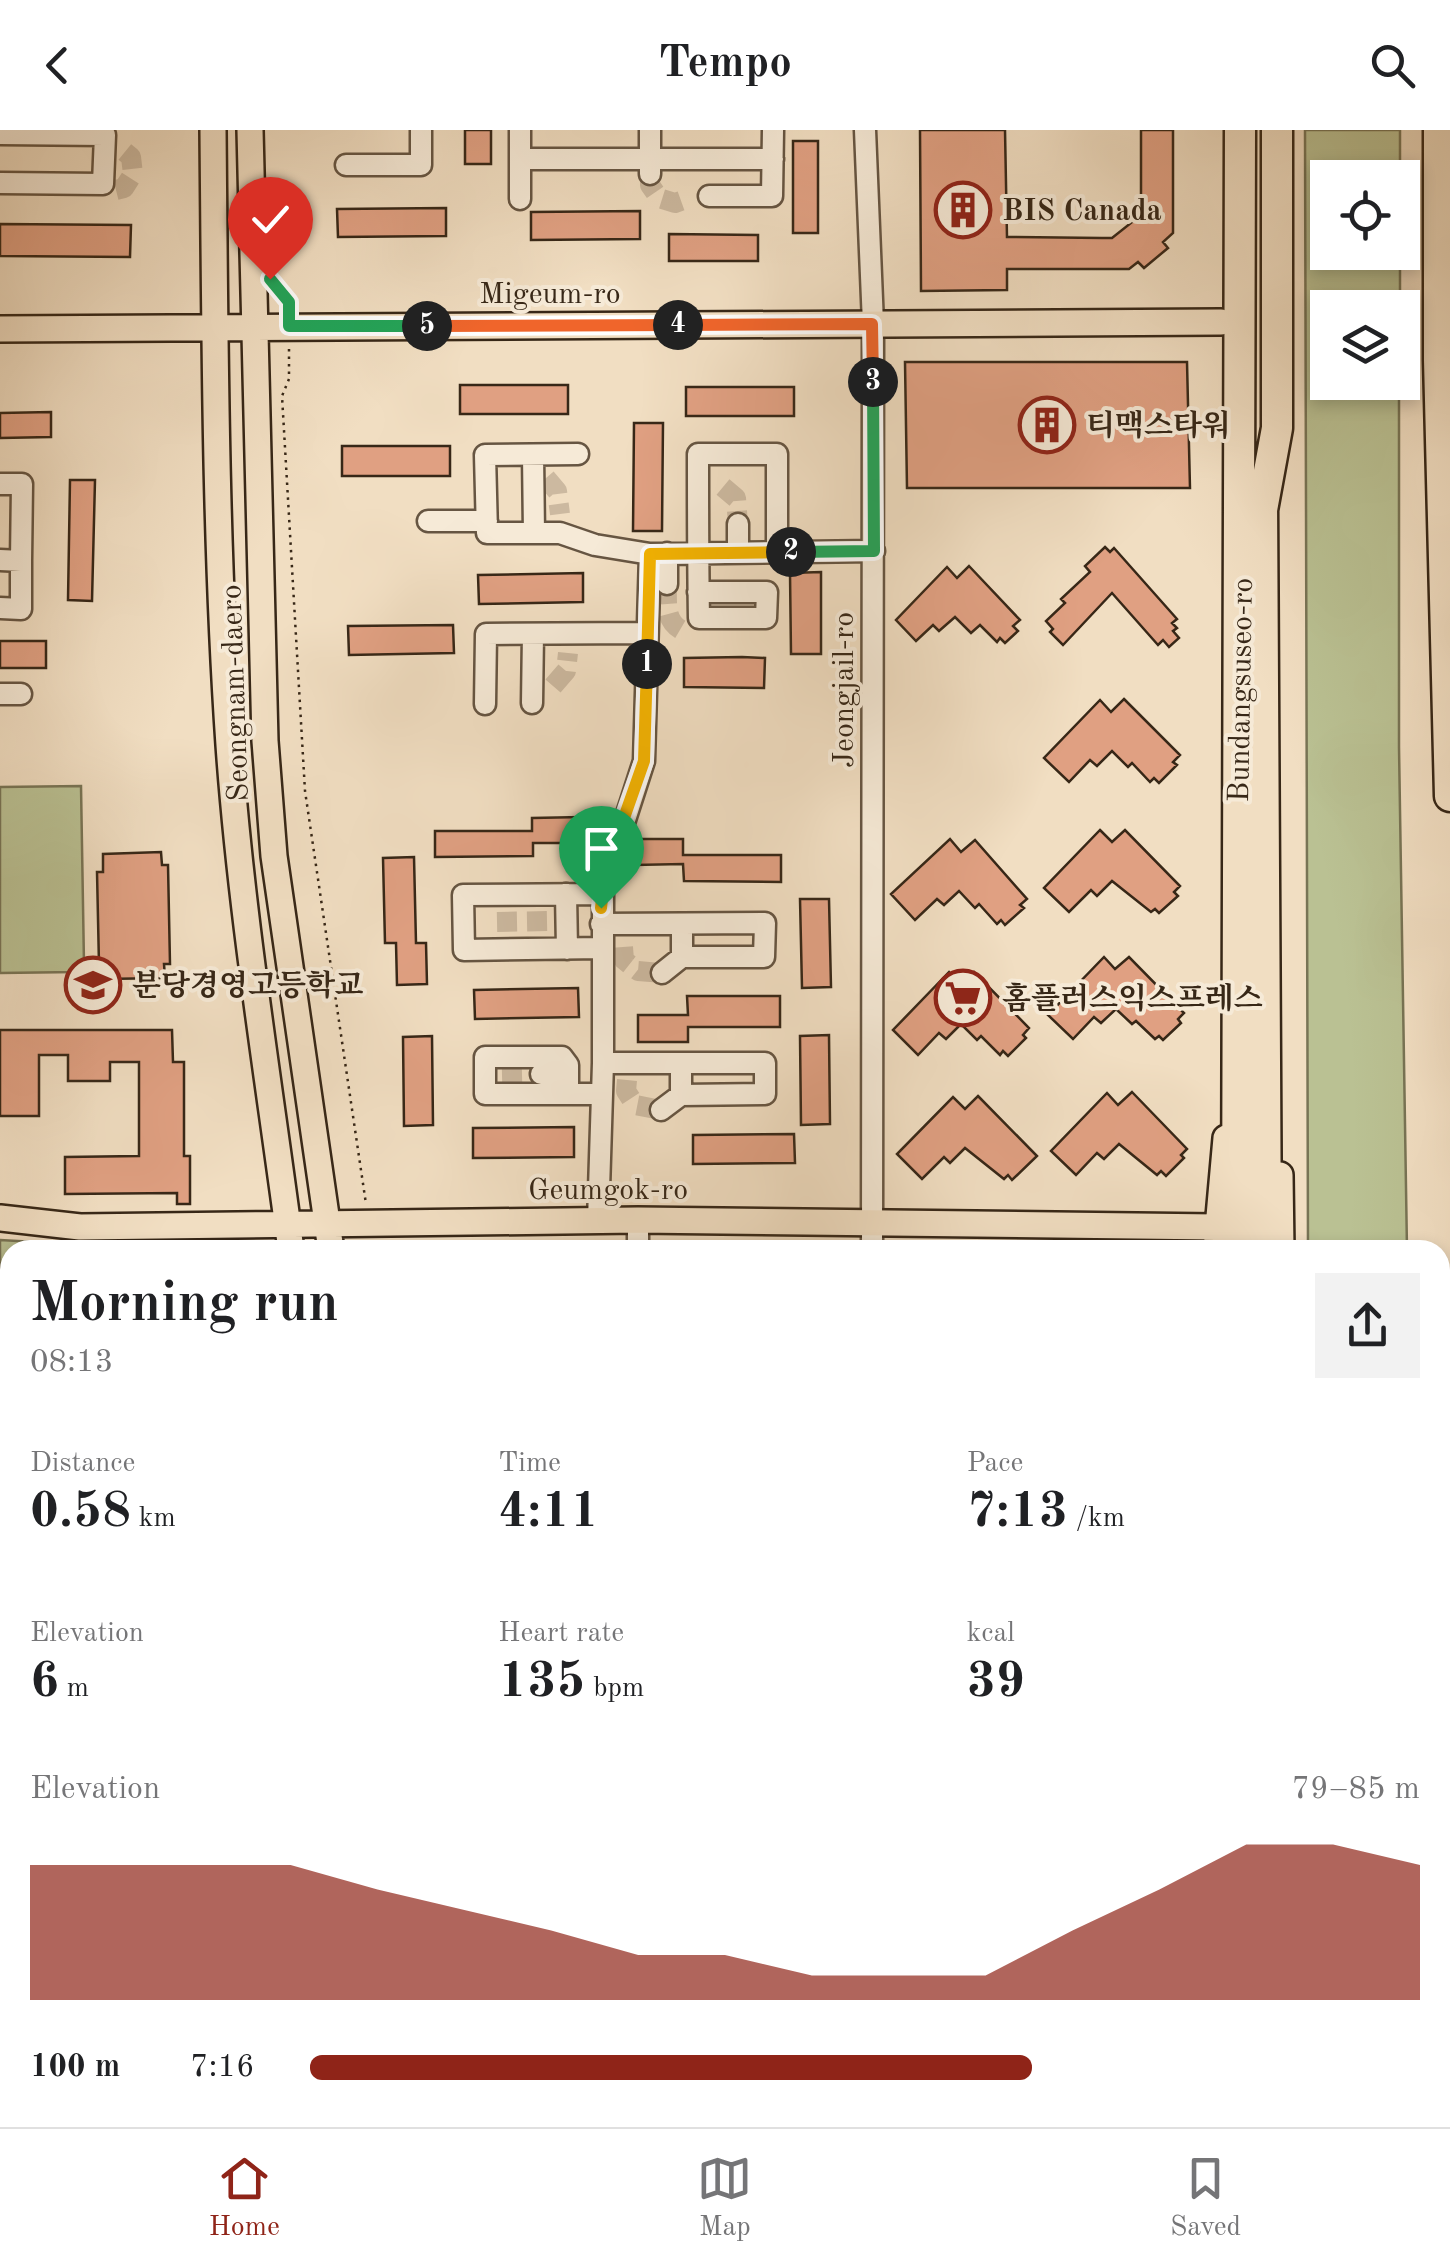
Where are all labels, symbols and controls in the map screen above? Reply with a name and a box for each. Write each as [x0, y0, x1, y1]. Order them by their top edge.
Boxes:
icon: back [30, 38, 85, 93]
icon: search [1365, 38, 1420, 93]
text: Tempo [658, 42, 792, 87]
map controls [1310, 160, 1420, 400]
button: locate [1310, 160, 1420, 270]
pin [228, 177, 313, 280]
building icon: BIS Canada [933, 180, 993, 240]
icon: check [243, 192, 298, 247]
place label: BIS Canada [1002, 197, 1162, 227]
street label: Migeum-ro [479, 280, 621, 310]
button: layers [1310, 290, 1420, 400]
pin: 4 [653, 300, 703, 350]
pin: 5 [402, 301, 452, 351]
text: 4 [670, 311, 686, 339]
text: 5 [419, 312, 435, 340]
pin: 3 [848, 357, 898, 407]
text: 3 [865, 368, 881, 396]
building icon: 티맥스타워 [1017, 395, 1077, 455]
place label: 티맥스타워 [1086, 409, 1231, 442]
pin: 2 [766, 527, 816, 577]
text: 2 [783, 538, 799, 566]
street label: Bundangsuseo-ro [1225, 577, 1259, 803]
street label: Seongnam-daero [217, 584, 255, 802]
street label: Jeongjail-ro [830, 612, 860, 768]
pin: 1 [622, 639, 672, 689]
text: 1 [639, 650, 655, 678]
pin [559, 806, 644, 909]
icon: arrive [574, 821, 629, 876]
school or university icon: 분당경영고등학교 [63, 955, 123, 1015]
supermarket icon: 홈플러스익스프레스 [933, 968, 993, 1028]
place label: 분당경영고등학교 [132, 969, 364, 1002]
place label: 홈플러스익스프레스 [1002, 982, 1263, 1015]
street label: Geumgok-ro [528, 1176, 688, 1206]
button: share [1315, 1273, 1420, 1378]
text: Morning run [30, 1278, 339, 1333]
text: 08:13 [30, 1347, 113, 1379]
text: Distance [30, 1450, 135, 1478]
text: Time [498, 1450, 561, 1478]
text: Pace [967, 1450, 1023, 1478]
text: 0.58 [30, 1488, 131, 1538]
text: 4:11 [498, 1488, 599, 1538]
text: 7:13 [967, 1488, 1068, 1538]
text: km [131, 1505, 176, 1533]
text: /km [1068, 1505, 1125, 1533]
text: Elevation [30, 1620, 144, 1648]
text: Heart rate [498, 1620, 624, 1648]
text: kcal [967, 1620, 1015, 1648]
text: 6 [30, 1658, 59, 1708]
text: 135 [498, 1658, 585, 1708]
text: 39 [967, 1658, 1025, 1708]
text: m [59, 1675, 89, 1703]
text: bpm [585, 1675, 644, 1703]
text: Elevation [30, 1774, 160, 1806]
text: 79–85 m [1292, 1774, 1420, 1806]
text: 100 m [30, 2052, 120, 2084]
text: 7:16 [190, 2052, 255, 2084]
tab: Home [209, 2151, 280, 2246]
tab: Map [697, 2151, 752, 2246]
tab: Saved [1170, 2151, 1241, 2246]

